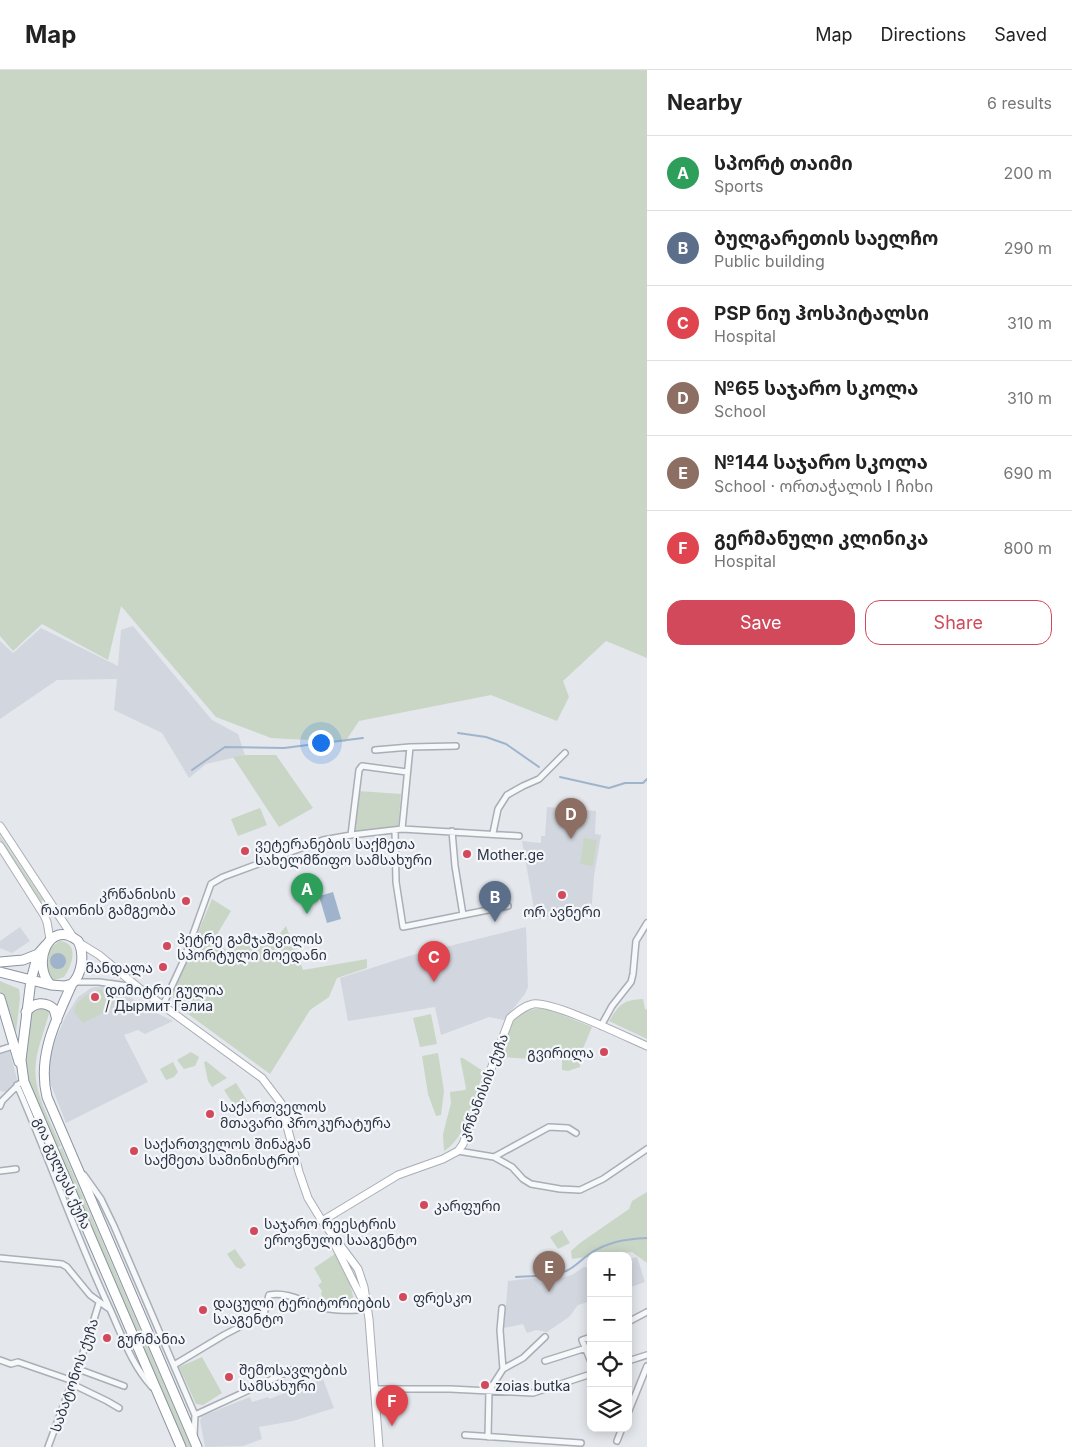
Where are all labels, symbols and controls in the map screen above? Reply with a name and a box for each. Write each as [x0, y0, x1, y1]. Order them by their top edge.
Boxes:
text: Map [25, 20, 76, 49]
text: Map [815, 24, 853, 45]
text: Directions [881, 24, 966, 45]
text: Saved [994, 24, 1047, 45]
text: Nearby [667, 90, 742, 115]
text: 6 results [987, 93, 1052, 113]
text: სპორტ თაიმი [714, 152, 853, 175]
text: A [677, 163, 689, 183]
text: 200 m [1004, 163, 1052, 183]
text: Sports [714, 176, 763, 196]
text: ბულგარეთის საელჩო [714, 227, 938, 250]
text: B [678, 238, 688, 258]
text: 290 m [1004, 238, 1052, 258]
text: Public building [714, 251, 825, 271]
text: PSP ნიუ ჰოსპიტალსი [714, 302, 929, 325]
text: C [677, 313, 689, 333]
text: 310 m [1007, 313, 1052, 333]
text: Hospital [714, 326, 776, 346]
text: №65 საჯარო სკოლა [714, 377, 918, 400]
text: D [677, 388, 689, 408]
text: 310 m [1007, 388, 1052, 408]
text: School [714, 401, 766, 421]
text: №144 საჯარო სკოლა [714, 451, 928, 474]
text: E [678, 463, 688, 483]
text: 690 m [1004, 463, 1052, 483]
text: School · ორთაჭალის I ჩიხი [714, 476, 933, 496]
text: გერმანული კლინიკა [714, 527, 928, 550]
text: F [678, 538, 688, 558]
text: 800 m [1003, 538, 1052, 558]
text: Hospital [714, 551, 776, 571]
button: Save [667, 600, 855, 645]
button: Share [865, 600, 1052, 645]
your location [308, 730, 334, 756]
pin: D [555, 798, 587, 839]
place label: ვეტერანების საქმეთა სახელმწიფო სამსახური [255, 835, 432, 869]
marker: ვეტერანების საქმეთა სახელმწიფო სამსახური [239, 845, 251, 857]
place label: Mother.ge [477, 846, 544, 863]
marker: Mother.ge [461, 848, 473, 860]
pin: A [291, 873, 323, 914]
pin: B [479, 881, 511, 922]
place label: კრწანისის რაიონის გამგეობა [41, 885, 176, 919]
marker: ორ ავნერი [556, 889, 568, 901]
marker: კრწანისის რაიონის გამგეობა [180, 895, 192, 907]
place label: ორ ავნერი [523, 903, 601, 921]
place label: პეტრე გამჯაშვილის სპორტული მოედანი [177, 930, 327, 964]
marker: პეტრე გამჯაშვილის სპორტული მოედანი [161, 940, 173, 952]
pin: C [418, 941, 450, 982]
place label: მანდალა [85, 959, 153, 977]
marker: მანდალა [157, 961, 169, 973]
place label: დიმიტრი გულია / Дырмит Гәлиа [105, 981, 224, 1014]
marker: დიმიტრი გულია / Дырмит Гәлиа [89, 991, 101, 1003]
street label: კრწანისის ქუჩა [455, 1031, 512, 1143]
place label: გვირილა [527, 1044, 594, 1062]
marker: გვირილა [598, 1046, 610, 1058]
place label: საქართველოს მთავარი პროკურატურა [220, 1098, 391, 1132]
marker: საქართველოს მთავარი პროკურატურა [204, 1108, 216, 1120]
street label: გია გულუას ქუჩა [30, 1114, 95, 1232]
place label: საქართველოს შინაგან საქმეთა სამინისტრო [144, 1135, 311, 1169]
marker: საქართველოს შინაგან საქმეთა სამინისტრო [128, 1145, 140, 1157]
place label: კარფური [434, 1197, 501, 1215]
marker: კარფური [418, 1199, 430, 1211]
place label: საჯარო რეესტრის ეროვნული სააგენტო [264, 1215, 417, 1249]
marker: საჯარო რეესტრის ეროვნული სააგენტო [248, 1225, 260, 1237]
pin: E [533, 1251, 565, 1292]
map controls [587, 1252, 632, 1432]
button: + [587, 1252, 632, 1297]
place label: ფრესკო [413, 1289, 472, 1307]
marker: ფრესკო [397, 1291, 409, 1303]
place label: დაცული ტერიტორიების სააგენტო [213, 1294, 391, 1328]
button: − [587, 1297, 632, 1342]
marker: დაცული ტერიტორიების სააგენტო [197, 1304, 209, 1316]
street label: საბატონოს ქუჩა [47, 1316, 102, 1434]
place label: გურმანია [117, 1330, 185, 1348]
marker: გურმანია [101, 1332, 113, 1344]
button: locate [587, 1342, 632, 1387]
place label: შემოსავლების სამსახური [239, 1361, 347, 1395]
marker: შემოსავლების სამსახური [223, 1371, 235, 1383]
place label: zoias butka [495, 1377, 570, 1394]
marker: zoias butka [479, 1379, 491, 1391]
pin: F [376, 1385, 408, 1426]
button: layers [587, 1387, 632, 1432]

